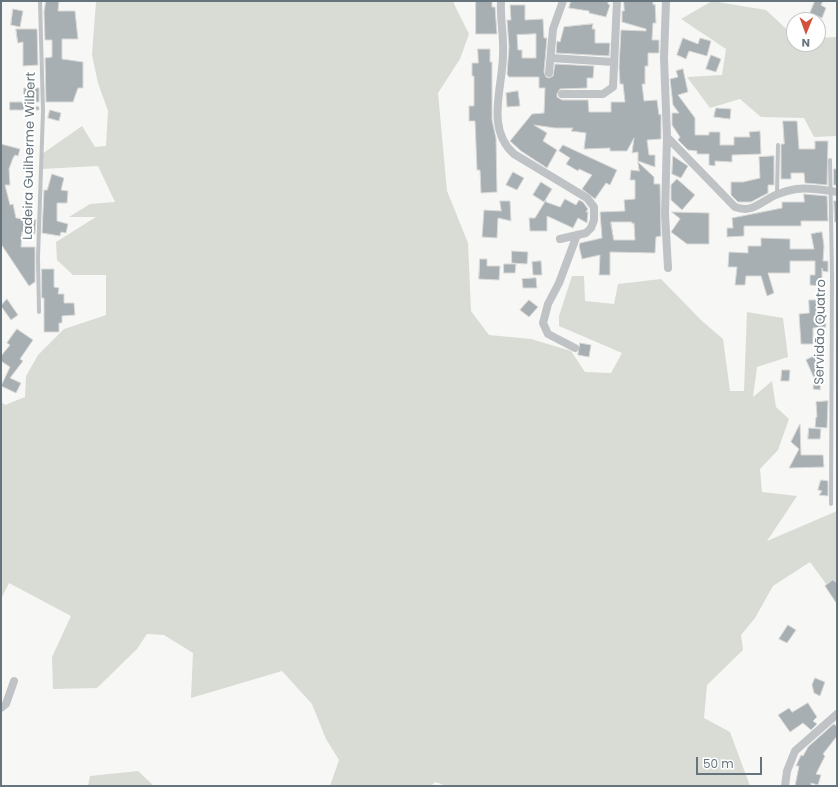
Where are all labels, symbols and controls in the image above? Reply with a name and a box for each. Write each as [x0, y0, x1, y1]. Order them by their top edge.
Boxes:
north arrow [786, 12, 826, 52]
text: N [802, 35, 810, 51]
street label: Ladeira Guilherme Wilbert [21, 72, 39, 240]
street label: Servidão Quatro [812, 279, 830, 385]
scale bar [698, 749, 764, 775]
text: 50 m [703, 755, 734, 772]

